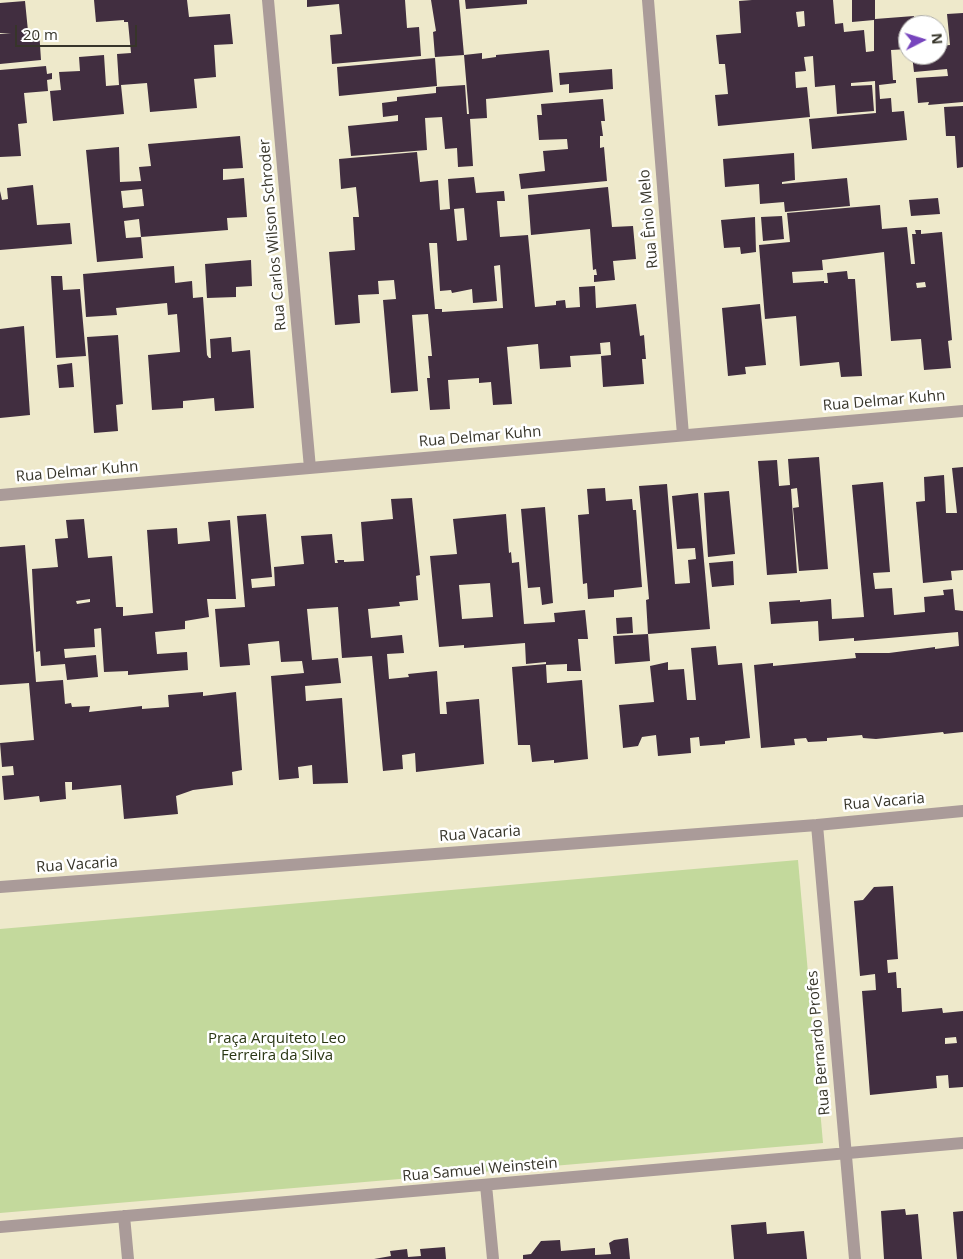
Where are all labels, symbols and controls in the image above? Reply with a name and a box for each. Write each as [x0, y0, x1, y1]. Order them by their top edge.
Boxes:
scale bar [18, 15, 140, 47]
north arrow [898, 15, 948, 65]
text: 20 m [23, 24, 58, 44]
text: N [927, 32, 947, 45]
street label: Rua Carlos Wilson Schroder [256, 138, 290, 332]
street label: Rua Ênio Melo [636, 169, 662, 269]
street label: Rua Delmar Kuhn [822, 387, 946, 415]
street label: Rua Delmar Kuhn [418, 423, 542, 451]
street label: Rua Delmar Kuhn [15, 458, 139, 486]
street label: Rua Vacaria [843, 789, 925, 815]
street label: Rua Vacaria [439, 822, 521, 846]
street label: Rua Vacaria [36, 853, 118, 877]
street label: Rua Bernardo Profes [804, 970, 834, 1116]
park label: Praça Arquiteto Leo Ferreira da Silva [208, 1030, 346, 1065]
street label: Rua Samuel Weinstein [402, 1154, 558, 1186]

